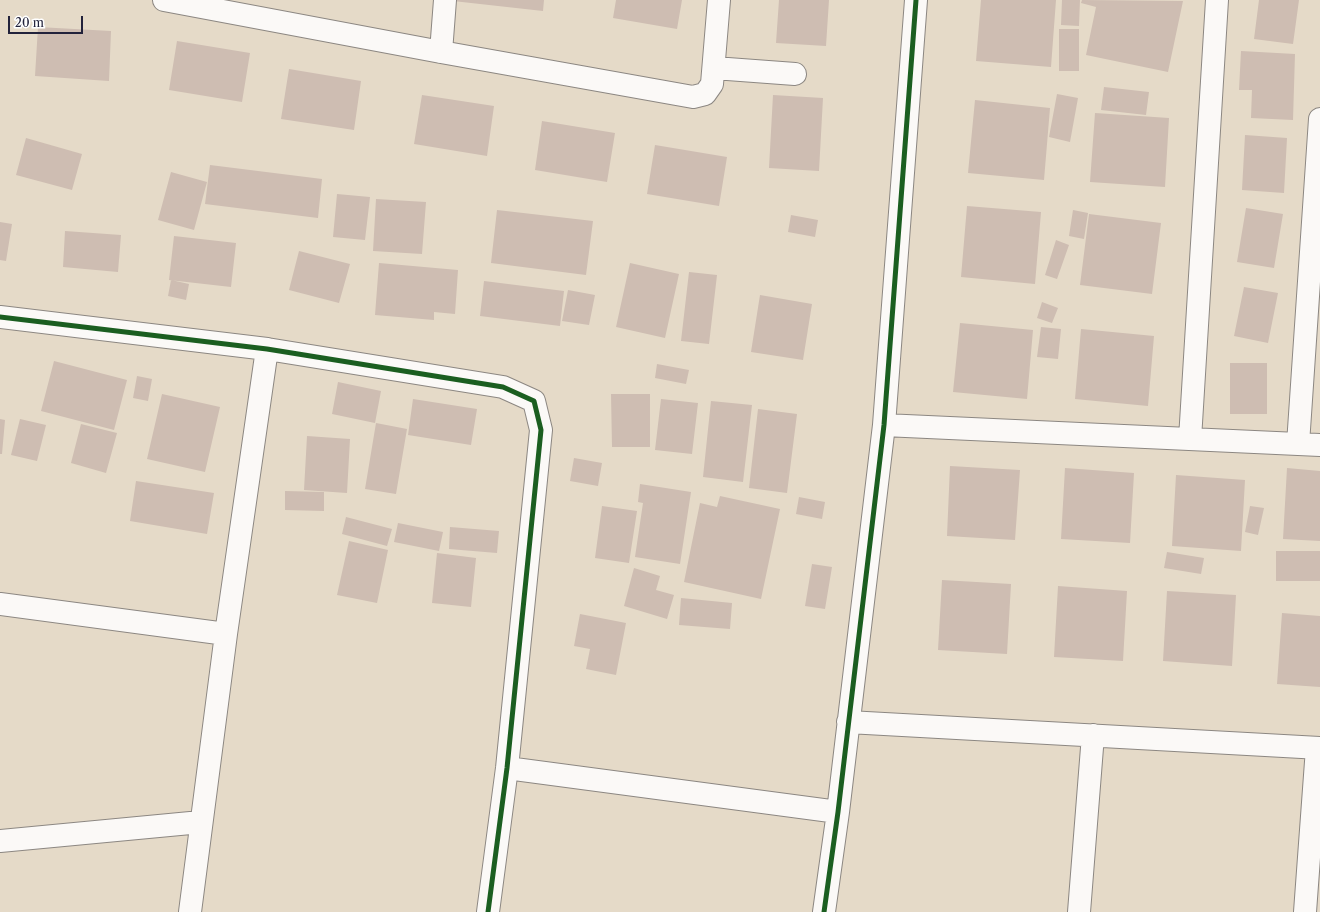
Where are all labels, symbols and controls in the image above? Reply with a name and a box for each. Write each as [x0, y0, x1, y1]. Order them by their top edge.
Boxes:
scale bar [10, 8, 85, 34]
text: 20 m [15, 15, 44, 30]

